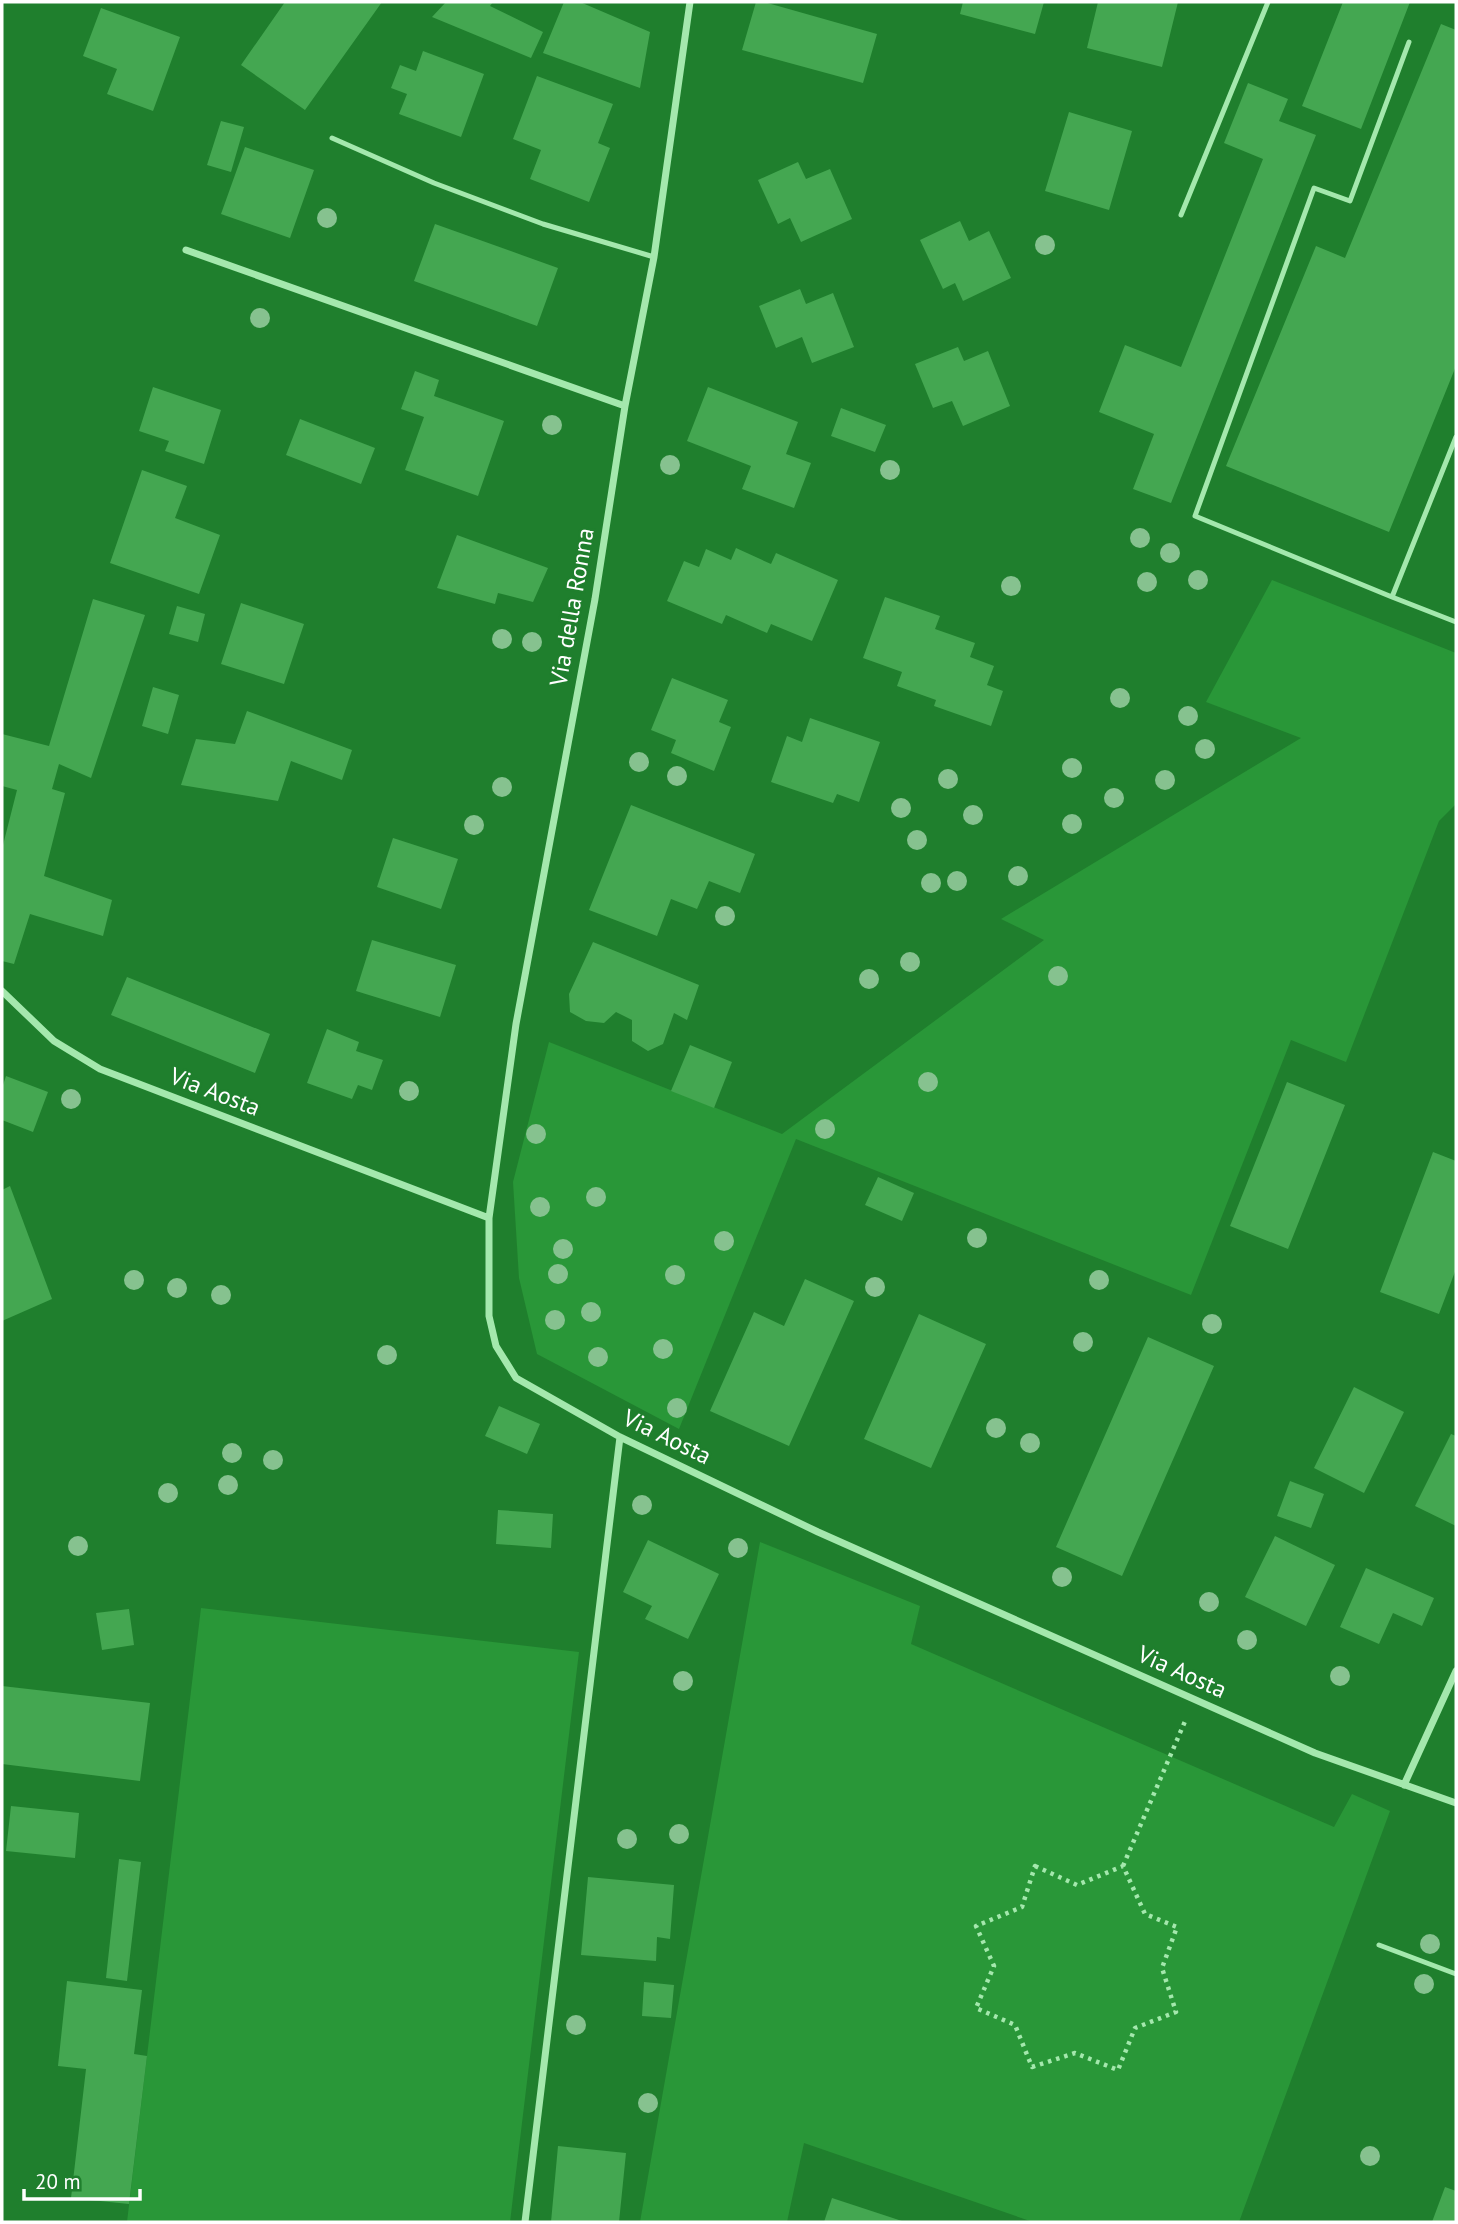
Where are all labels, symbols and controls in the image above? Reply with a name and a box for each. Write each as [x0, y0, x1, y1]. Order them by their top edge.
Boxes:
street label: Via della Ronna [542, 525, 601, 689]
street label: Via Aosta [165, 1060, 265, 1123]
street label: Via Aosta [617, 1402, 716, 1471]
street label: Via Aosta [1132, 1638, 1232, 1705]
scale bar [24, 2158, 140, 2202]
text: 20 m [35, 2168, 81, 2195]

